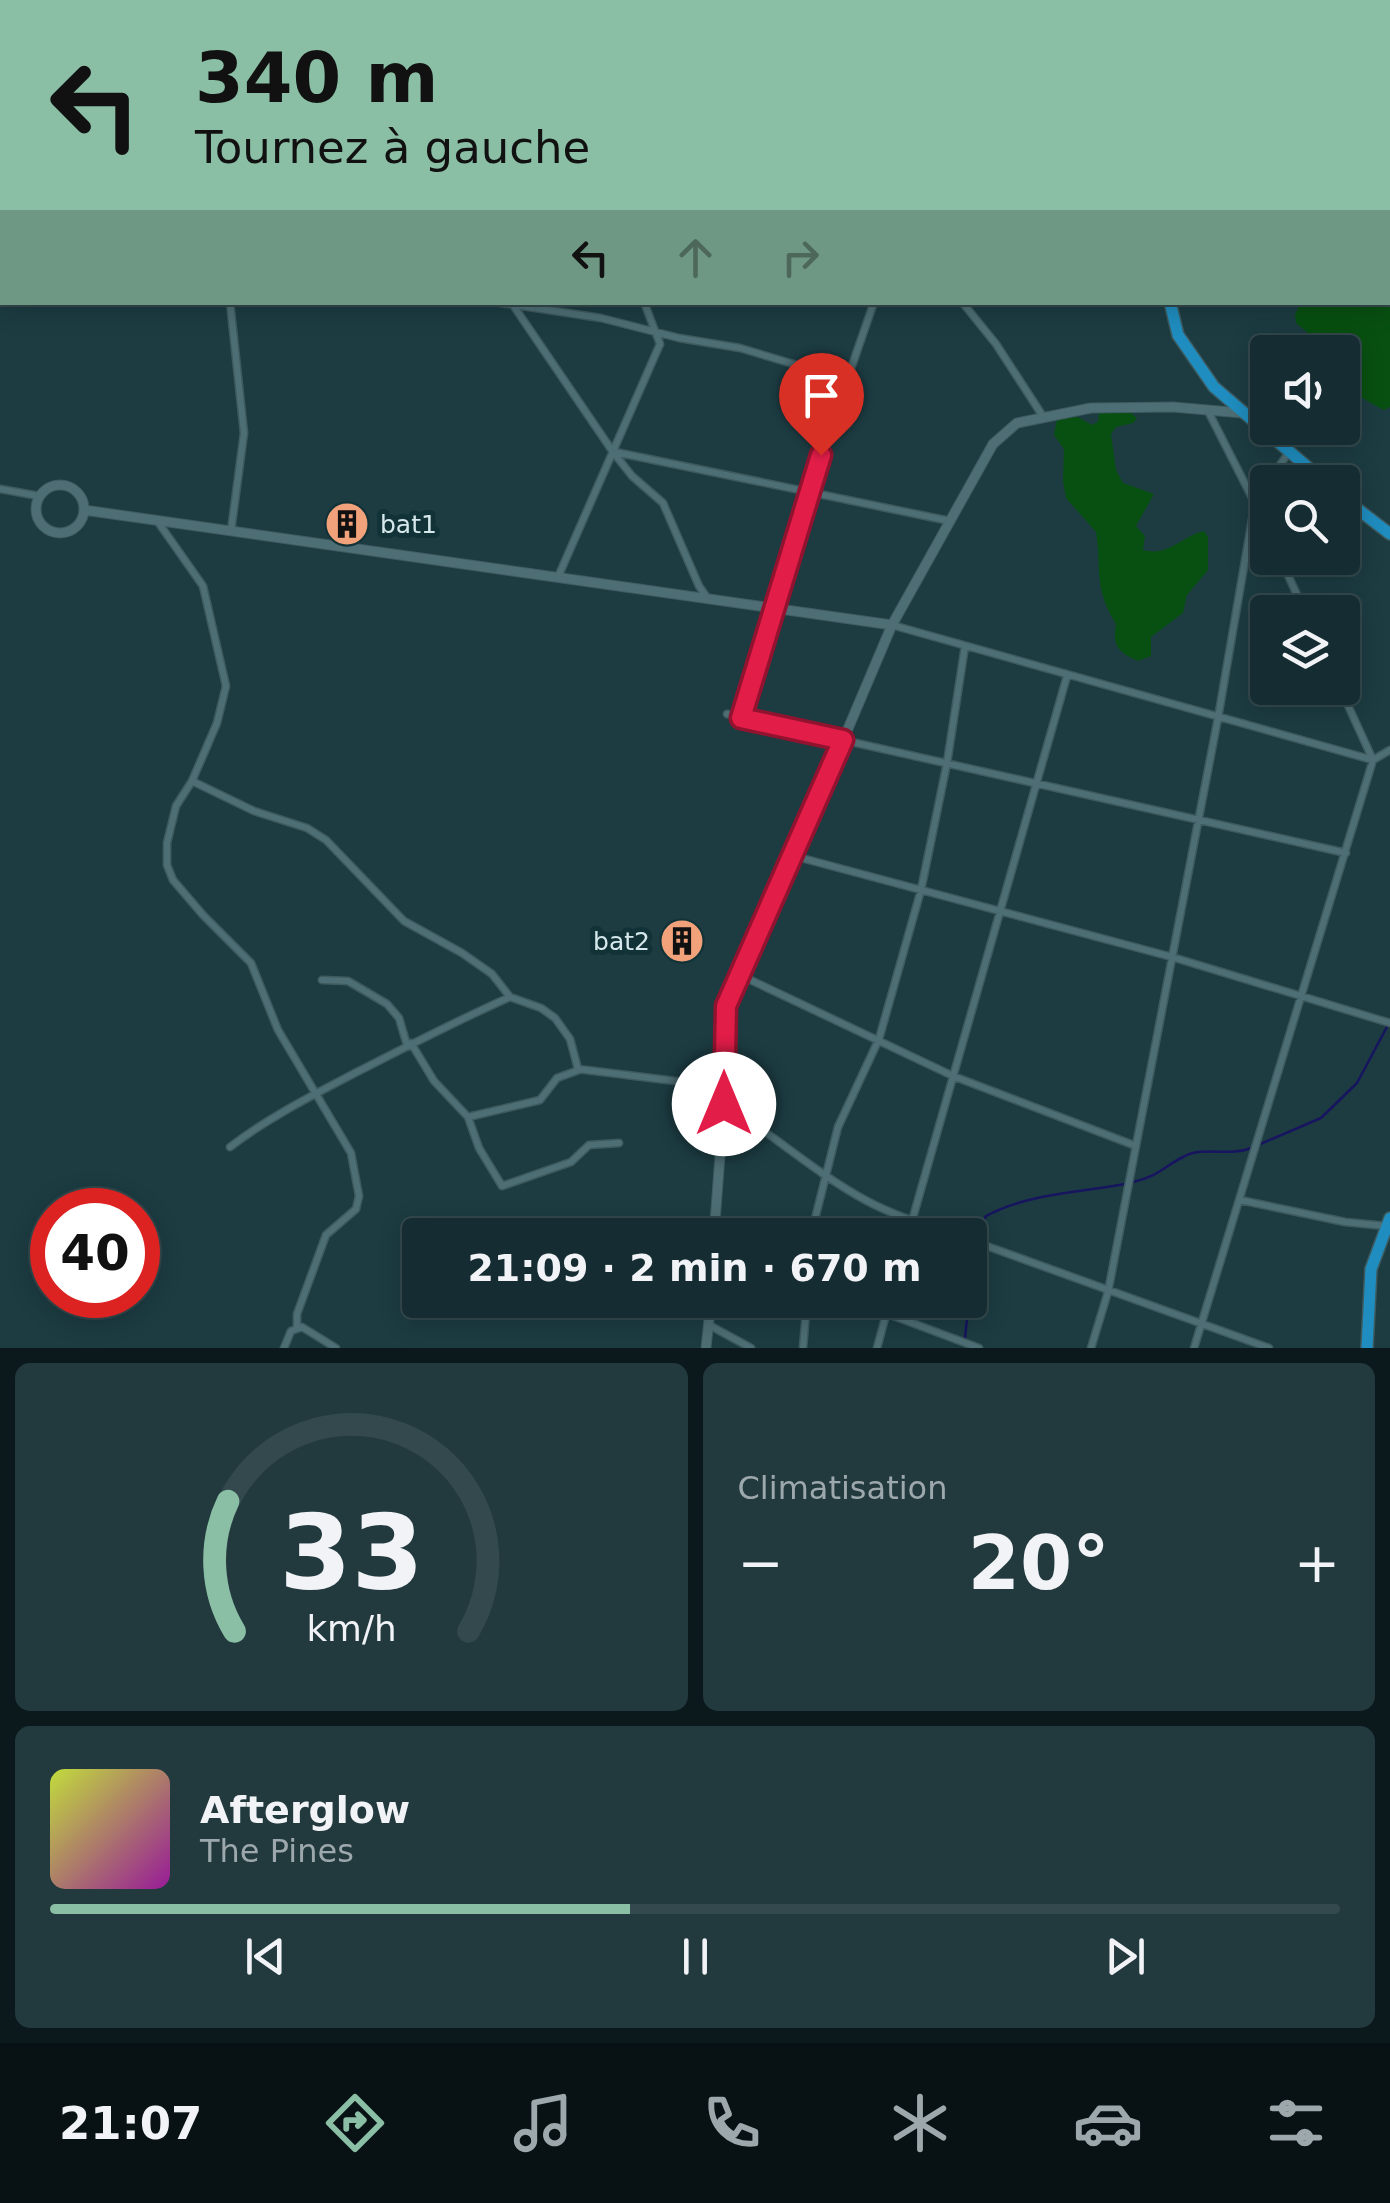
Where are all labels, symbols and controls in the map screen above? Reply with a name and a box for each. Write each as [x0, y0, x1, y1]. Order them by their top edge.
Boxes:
text: 340 m [195, 37, 438, 119]
icon: left [30, 40, 160, 170]
text: Tournez à gauche [195, 121, 590, 174]
icon: left [563, 230, 618, 285]
icon: ahead [668, 230, 723, 285]
icon: right [773, 230, 828, 285]
map controls [1250, 335, 1360, 705]
button: sound [1250, 335, 1360, 445]
pin [779, 353, 864, 456]
icon: arrive [794, 368, 849, 423]
button: search [1250, 465, 1360, 575]
building icon: bat1 [324, 501, 370, 547]
place label: bat1 [380, 510, 437, 539]
button: layers [1250, 595, 1360, 705]
building icon: bat2 [659, 918, 705, 964]
place label: bat2 [593, 927, 650, 956]
position arrow [672, 1052, 776, 1156]
speed limit sign: 40 [30, 1188, 160, 1318]
text: 21:09 · 2 min · 670 m [467, 1246, 922, 1290]
text: Climatisation [738, 1469, 947, 1507]
text: 33 [279, 1492, 424, 1614]
text: 20° [968, 1519, 1110, 1607]
text: − [738, 1531, 784, 1595]
text: + [1294, 1531, 1340, 1595]
text: km/h [306, 1608, 396, 1649]
text: Afterglow [200, 1788, 410, 1832]
text: The Pines [200, 1832, 354, 1870]
icon: previous [238, 1929, 293, 1984]
icon: pause [668, 1929, 723, 1984]
icon: next [1098, 1929, 1153, 1984]
icon: directions [320, 2088, 390, 2158]
icon: music [508, 2088, 578, 2158]
icon: phone [697, 2088, 767, 2158]
icon: climate [885, 2088, 955, 2158]
icon: car [1073, 2088, 1143, 2158]
icon: filters [1261, 2088, 1331, 2158]
text: 21:07 [59, 2097, 202, 2150]

